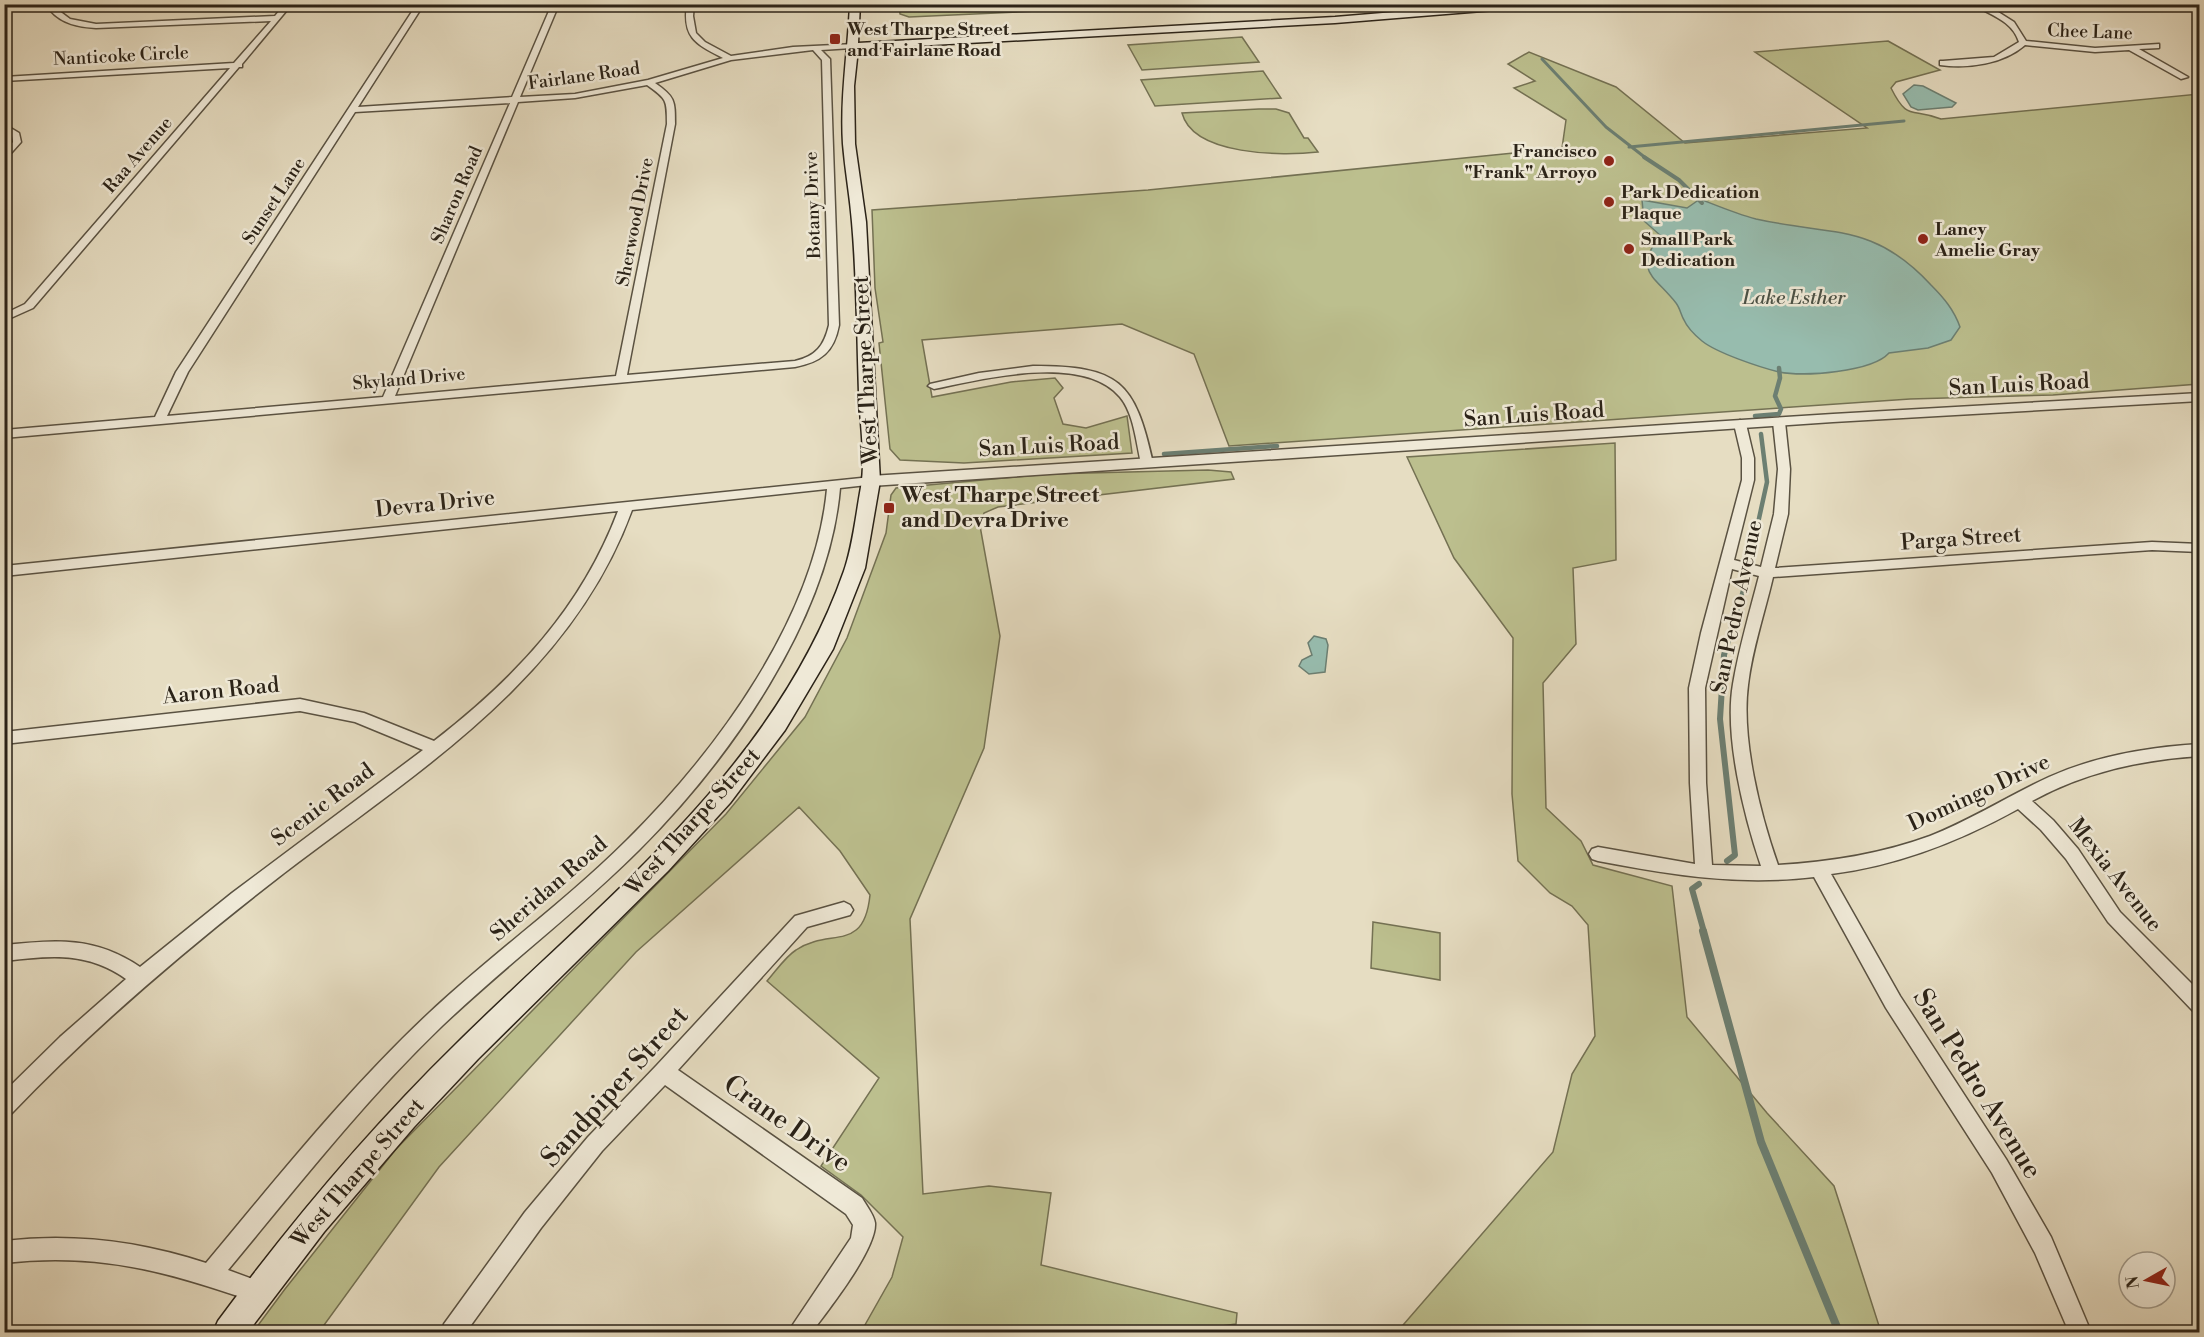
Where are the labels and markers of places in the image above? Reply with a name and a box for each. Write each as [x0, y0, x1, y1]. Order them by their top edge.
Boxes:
place label: West Tharpe Street and Fairlane Road [846, 18, 1010, 62]
marker: West Tharpe Street and Fairlane Road [828, 32, 842, 46]
place label: Francisco "Frank" Arroyo [1464, 140, 1597, 184]
marker: Francisco "Frank" Arroyo [1602, 154, 1616, 168]
place label: Park Dedication Plaque [1621, 181, 1759, 225]
marker: Park Dedication Plaque [1602, 195, 1616, 209]
place label: Lancy Amelie Gray [1934, 218, 2041, 262]
place label: Small Park Dedication [1641, 228, 1735, 272]
marker: Lancy Amelie Gray [1916, 232, 1930, 246]
marker: Small Park Dedication [1622, 242, 1636, 256]
place label: West Tharpe Street and Devra Drive [900, 482, 1099, 534]
marker: West Tharpe Street and Devra Drive [882, 501, 896, 515]

